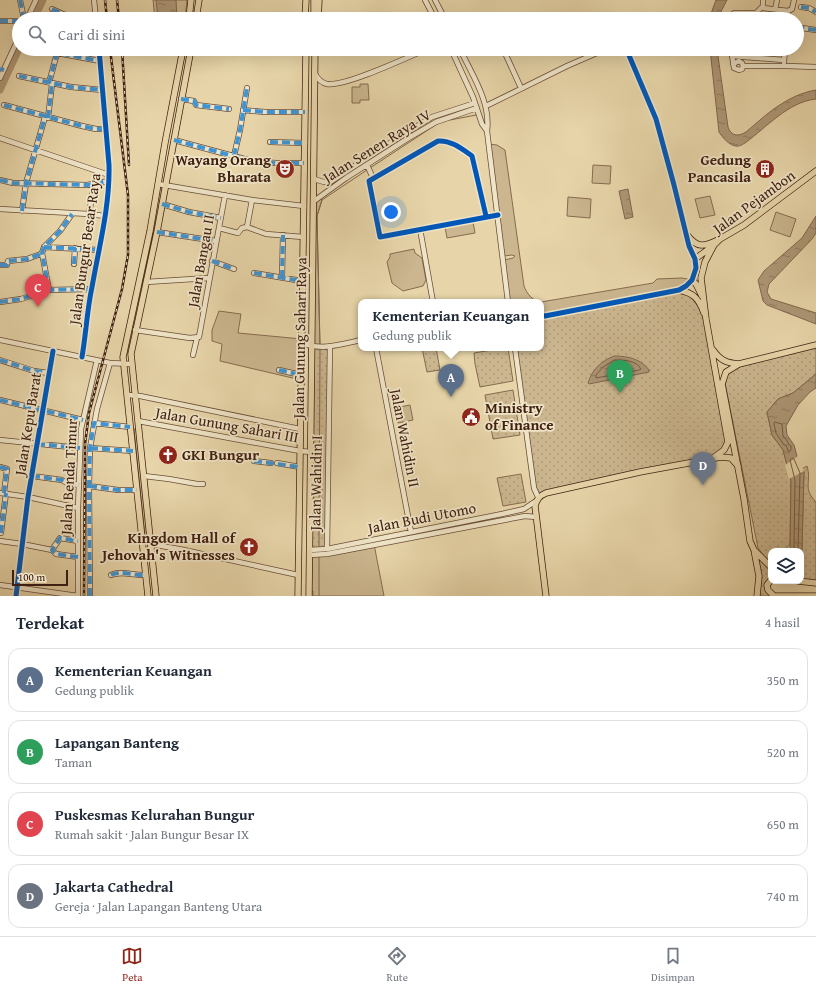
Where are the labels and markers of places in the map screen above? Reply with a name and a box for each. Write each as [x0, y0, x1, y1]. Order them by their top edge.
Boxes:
place label: Wayang Orang Bharata [175, 149, 271, 187]
place label: Gedung Pancasila [688, 149, 751, 187]
theatre icon: Wayang Orang Bharata [274, 158, 296, 180]
building icon: Gedung Pancasila [754, 158, 776, 180]
pin: C [25, 274, 51, 307]
pin: B [607, 360, 633, 393]
pin: A [438, 364, 464, 397]
place label: Ministry of Finance [485, 397, 554, 435]
public building icon: Ministry of Finance [460, 406, 482, 428]
church icon: GKI Bungur [157, 444, 179, 466]
place label: GKI Bungur [182, 444, 259, 465]
pin: D [690, 452, 716, 485]
place label: Kingdom Hall of Jehovah's Witnesses [99, 527, 237, 565]
church icon: Kingdom Hall of Jehovah's Witnesses [238, 536, 260, 558]

